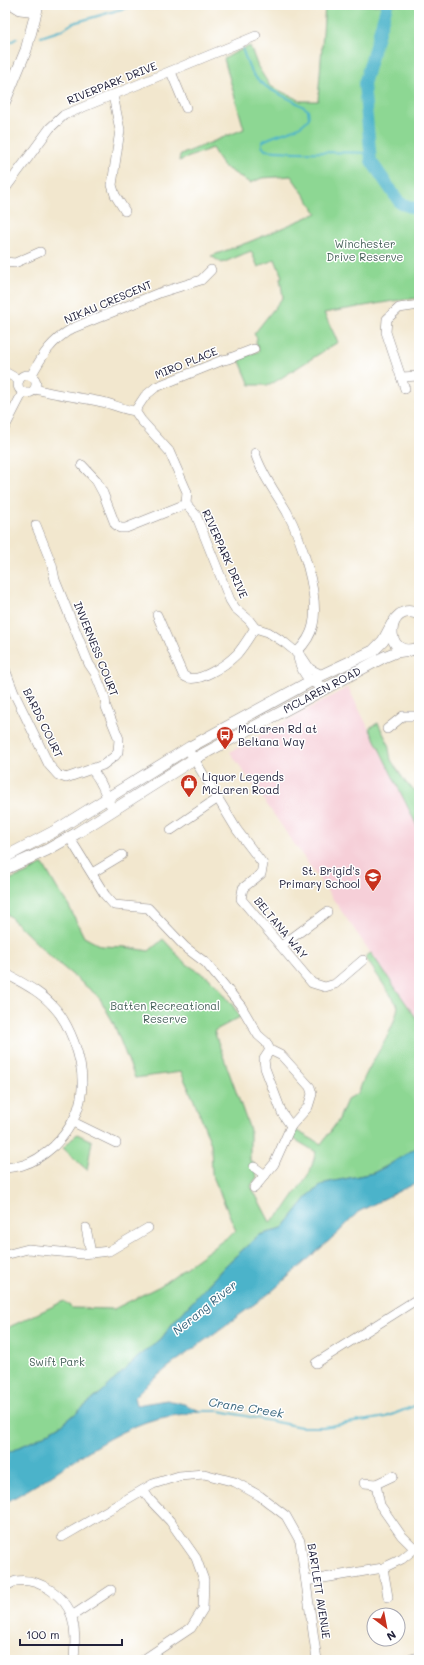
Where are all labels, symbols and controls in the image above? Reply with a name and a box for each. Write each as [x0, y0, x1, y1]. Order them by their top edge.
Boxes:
street label: RIVERPARK DRIVE [65, 58, 159, 107]
park label: Winchester Drive Reserve [327, 236, 404, 264]
street label: NIKAU CRESCENT [62, 276, 154, 327]
street label: MIRO PLACE [152, 343, 219, 382]
street label: RIVERPARK DRIVE [199, 507, 252, 601]
street label: INVERNESS COURT [71, 599, 122, 698]
street label: MCLAREN ROAD [280, 663, 363, 716]
street label: BARDS COURT [20, 685, 67, 760]
place label: McLaren Rd at Beltana Way [238, 721, 317, 749]
bus stop icon: McLaren Rd at Beltana Way [215, 725, 235, 750]
place label: Liquor Legends McLaren Road [202, 769, 284, 797]
shop icon: Liquor Legends McLaren Road [179, 773, 199, 798]
place label: St. Brigid's Primary School [279, 863, 360, 891]
school or university icon: St. Brigid's Primary School [363, 867, 383, 892]
street label: BELTANA WAY [251, 894, 312, 962]
park label: Batten Recreational Reserve [110, 998, 220, 1026]
water label: Nerang River [169, 1276, 240, 1338]
park label: Swift Park [29, 1354, 85, 1369]
water label: Crane Creek [207, 1393, 285, 1421]
street label: BARTLETT AVENUE [305, 1542, 334, 1640]
north arrow [366, 1607, 406, 1647]
scale bar [20, 1621, 122, 1647]
text: 100 m [26, 1626, 60, 1642]
text: N [384, 1627, 399, 1644]

